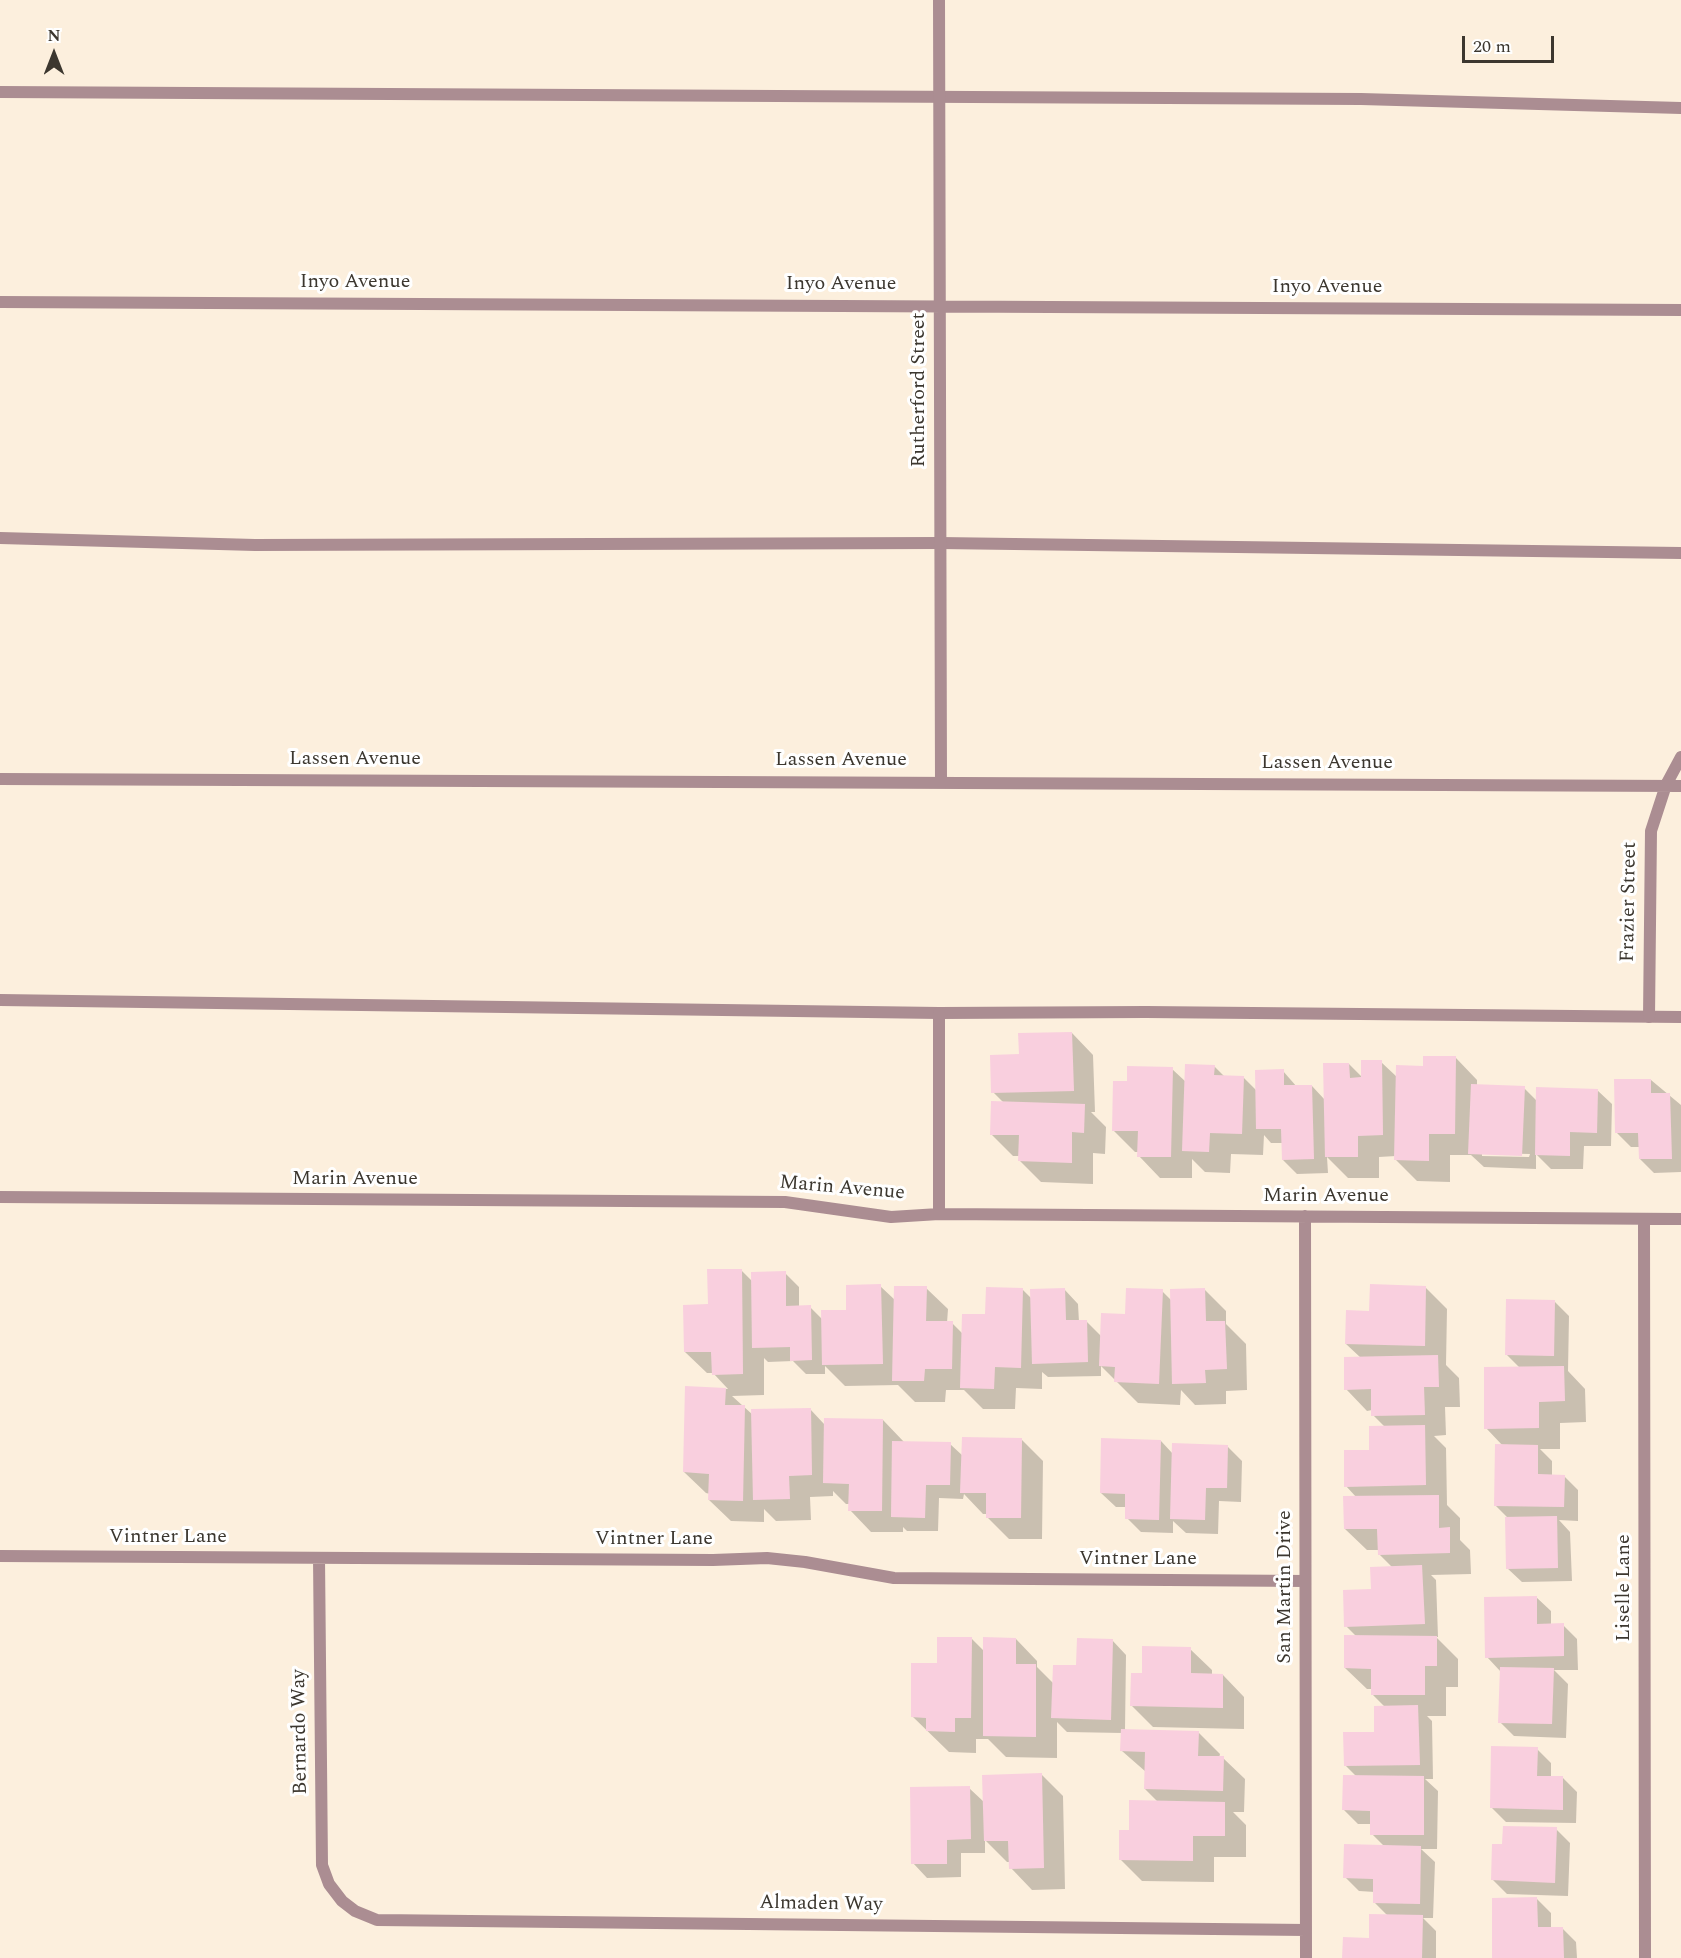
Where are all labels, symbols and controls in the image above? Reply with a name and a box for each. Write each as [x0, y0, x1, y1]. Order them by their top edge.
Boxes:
north arrow [24, 24, 84, 84]
text: N [47, 24, 61, 48]
scale bar [1465, 24, 1556, 62]
text: 20 m [1473, 33, 1511, 60]
street label: Inyo Avenue [300, 271, 410, 295]
street label: Inyo Avenue [786, 273, 896, 297]
street label: Inyo Avenue [1272, 276, 1382, 300]
street label: Rutherford Street [908, 312, 932, 468]
street label: Lassen Avenue [289, 748, 421, 772]
street label: Lassen Avenue [775, 749, 907, 773]
street label: Lassen Avenue [1261, 752, 1393, 776]
street label: Frazier Street [1617, 842, 1643, 962]
street label: Marin Avenue [292, 1168, 418, 1192]
street label: Marin Avenue [778, 1172, 906, 1206]
street label: Marin Avenue [1263, 1185, 1389, 1209]
street label: San Martin Drive [1274, 1510, 1298, 1664]
street label: Vintner Lane [109, 1526, 227, 1550]
street label: Vintner Lane [595, 1528, 713, 1552]
street label: Liselle Lane [1613, 1534, 1637, 1642]
street label: Vintner Lane [1079, 1548, 1197, 1572]
street label: Bernardo Way [288, 1669, 314, 1795]
street label: Almaden Way [759, 1892, 883, 1918]

